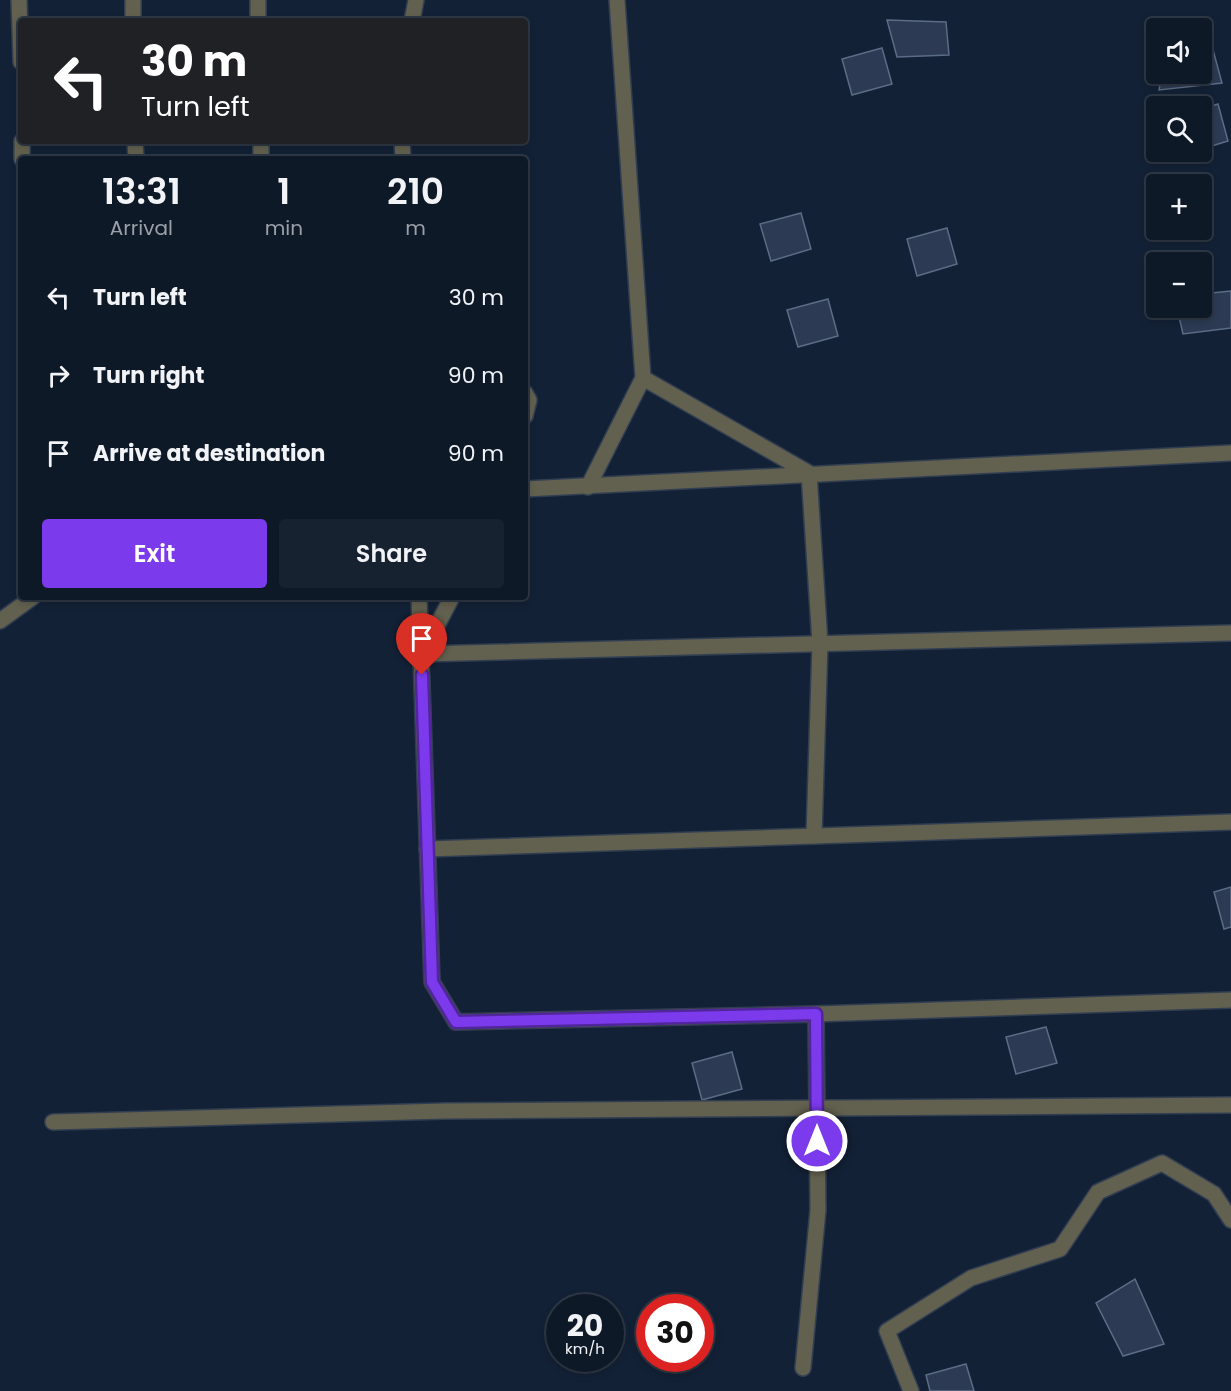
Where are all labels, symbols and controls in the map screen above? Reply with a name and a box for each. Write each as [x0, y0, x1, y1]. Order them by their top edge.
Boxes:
map controls [1146, 18, 1212, 318]
button: sound [1146, 18, 1212, 84]
text: 30 m [141, 32, 247, 91]
icon: left [42, 42, 120, 120]
text: Turn left [141, 88, 250, 125]
button: search [1146, 96, 1212, 162]
text: 13:31 [102, 166, 181, 217]
text: 1 [277, 166, 290, 217]
text: 210 [387, 166, 444, 217]
button: + [1146, 174, 1212, 240]
text: Arrival [110, 214, 173, 242]
text: min [265, 214, 303, 242]
text: m [405, 214, 426, 242]
button: − [1146, 252, 1212, 318]
icon: left [42, 281, 75, 314]
text: Turn left [93, 282, 187, 313]
text: 30 m [449, 282, 504, 313]
icon: right [42, 359, 75, 392]
text: Turn right [93, 360, 204, 391]
text: 90 m [448, 360, 504, 391]
icon: arrive [42, 437, 75, 470]
text: Arrive at destination [93, 438, 325, 469]
text: 90 m [448, 438, 504, 469]
button: Exit [42, 519, 267, 588]
button: Share [279, 519, 504, 588]
pin [396, 613, 447, 675]
icon: arrive [405, 622, 438, 655]
position arrow [785, 1109, 849, 1173]
speed limit sign: 30 [636, 1294, 714, 1372]
text: 20 [567, 1304, 603, 1347]
text: km/h [565, 1338, 605, 1359]

